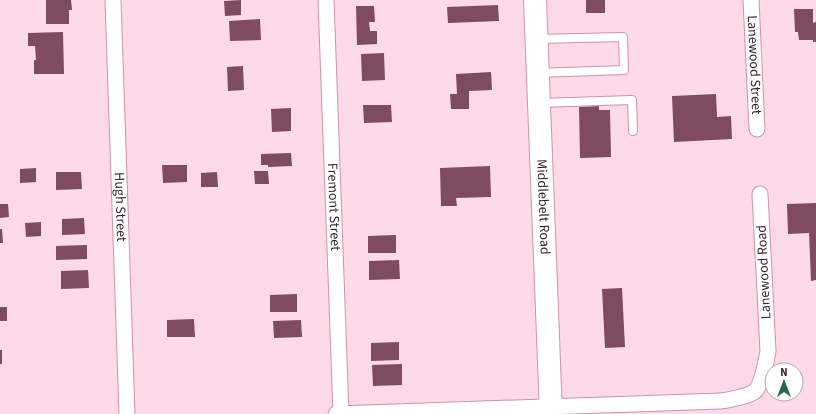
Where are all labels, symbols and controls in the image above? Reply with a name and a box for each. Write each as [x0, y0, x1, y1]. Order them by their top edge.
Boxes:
street label: Lanewood Street [742, 15, 766, 115]
street label: Middlebelt Road [531, 159, 555, 255]
street label: Fremont Street [322, 163, 345, 251]
street label: Hugh Street [109, 172, 131, 242]
street label: Lanewood Road [752, 224, 776, 320]
north arrow [764, 362, 804, 402]
text: N [780, 365, 788, 380]

